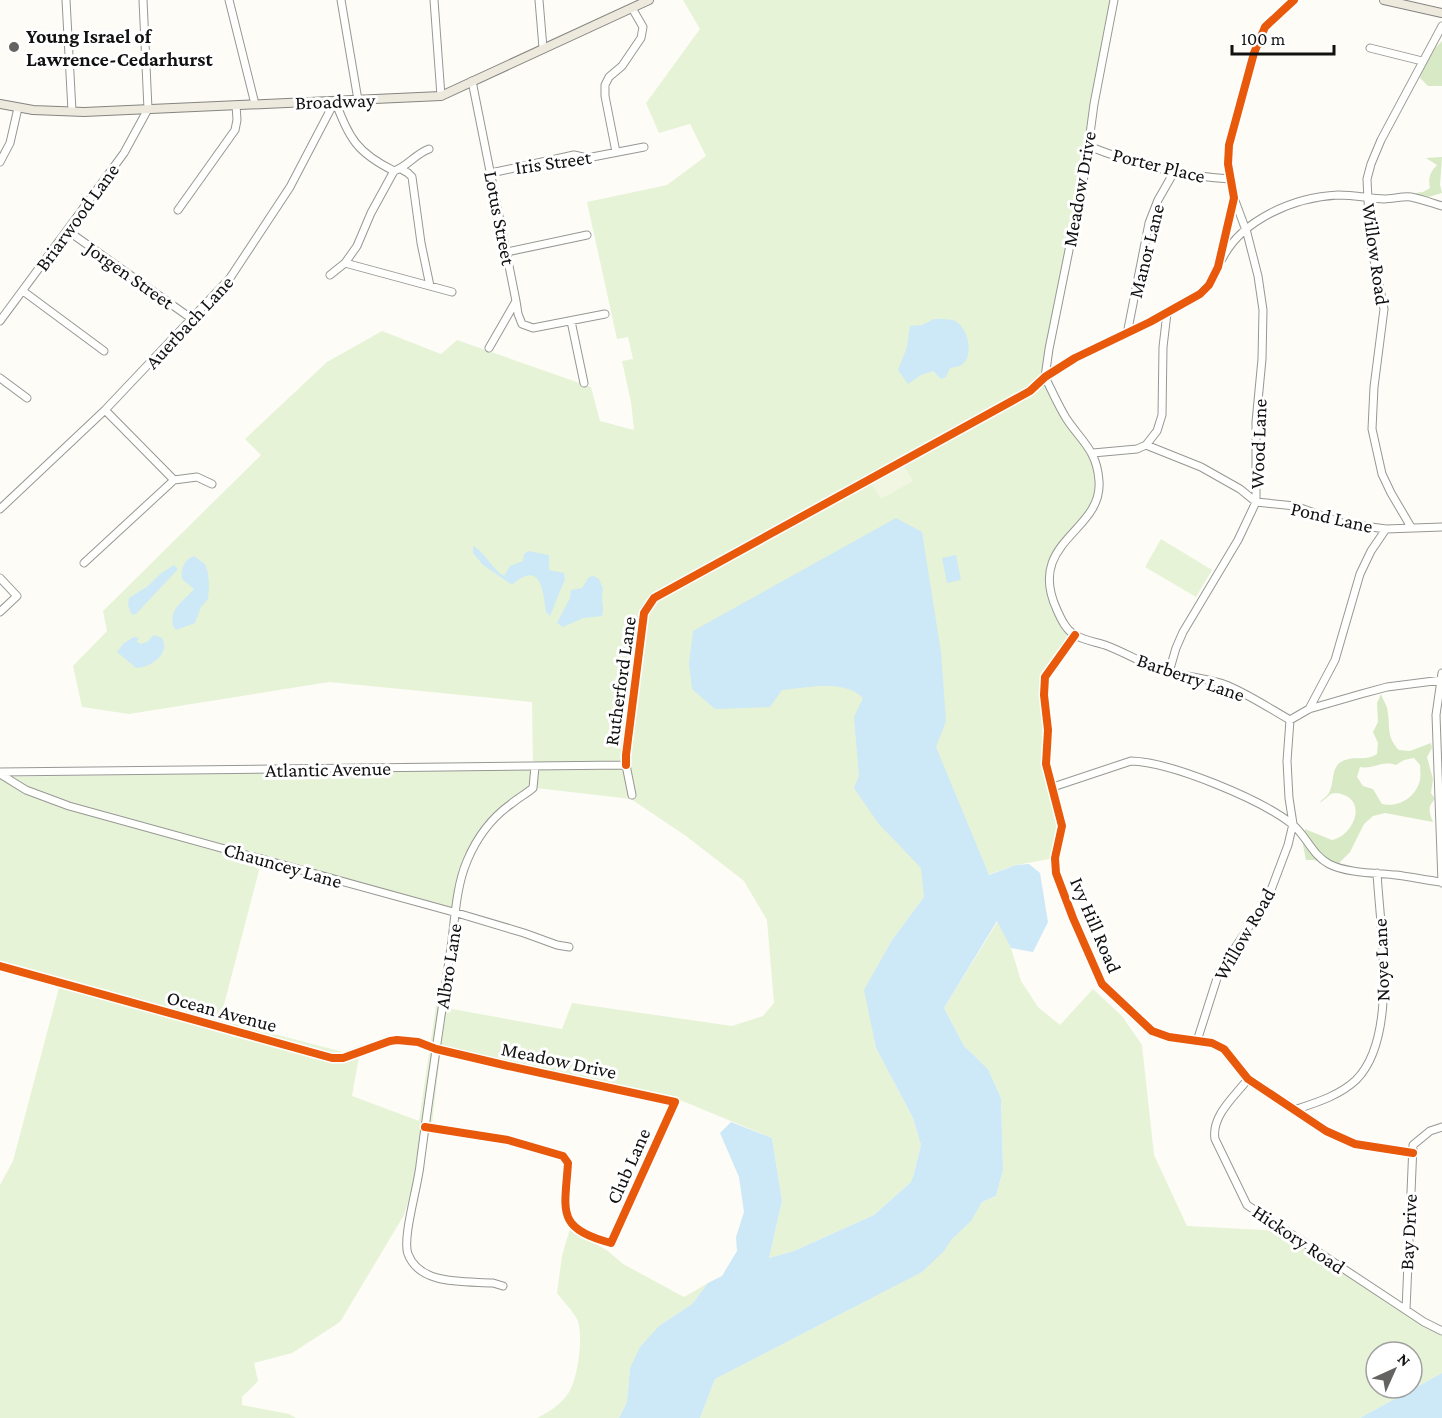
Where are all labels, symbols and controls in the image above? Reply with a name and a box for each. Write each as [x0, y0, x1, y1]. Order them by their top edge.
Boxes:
scale bar [1232, 18, 1334, 56]
place label: Young Israel of Lawrence-Cedarhurst [26, 25, 213, 70]
text: 100 m [1241, 29, 1286, 49]
marker: Young Israel of Lawrence-Cedarhurst [7, 40, 21, 54]
street label: Broadway [294, 89, 376, 114]
street label: Meadow Drive [1058, 129, 1100, 249]
street label: Porter Place [1111, 143, 1208, 187]
street label: Iris Street [513, 146, 593, 178]
street label: Briarwood Lane [31, 159, 123, 275]
street label: Lotus Street [480, 169, 520, 267]
street label: Manor Lane [1124, 201, 1168, 300]
street label: Willow Road [1358, 202, 1394, 307]
street label: Jorgen Street [80, 236, 179, 314]
street label: Auerbach Lane [141, 271, 238, 373]
street label: Wood Lane [1245, 398, 1271, 490]
street label: Pond Lane [1289, 497, 1375, 537]
street label: Rutherford Lane [600, 615, 640, 747]
street label: Barberry Lane [1134, 648, 1248, 707]
street label: Atlantic Avenue [265, 757, 391, 781]
street label: Chauncey Lane [221, 838, 345, 893]
street label: Ivy Hill Road [1065, 874, 1126, 977]
street label: Willow Road [1209, 884, 1279, 984]
street label: Noye Lane [1369, 918, 1394, 1002]
street label: Albro Lane [430, 922, 466, 1010]
street label: Ocean Avenue [165, 986, 280, 1036]
street label: Meadow Drive [499, 1037, 619, 1083]
street label: Club Lane [602, 1125, 654, 1207]
street label: Bay Drive [1395, 1193, 1422, 1271]
street label: Hickory Road [1248, 1200, 1350, 1279]
north arrow [1364, 1340, 1424, 1400]
text: N [1394, 1350, 1414, 1370]

